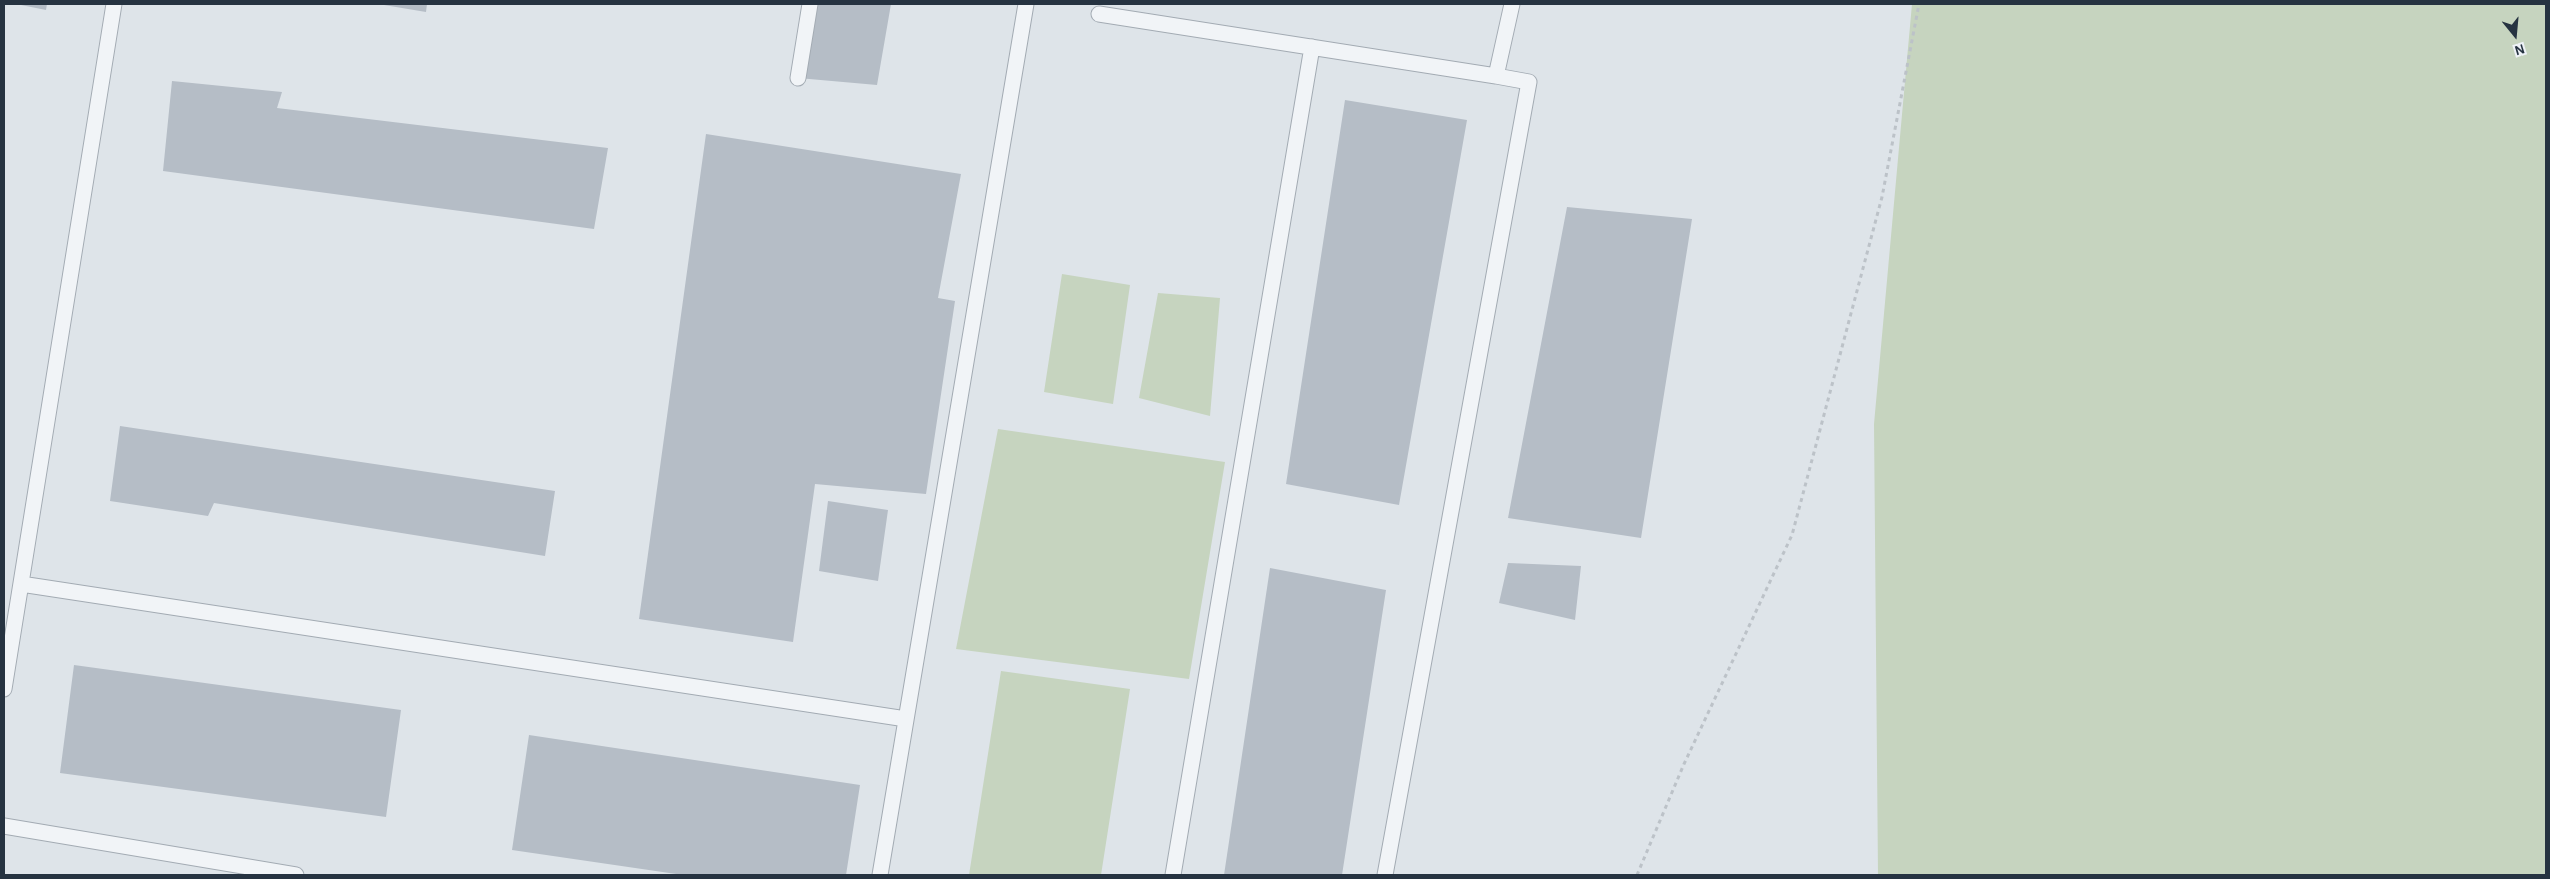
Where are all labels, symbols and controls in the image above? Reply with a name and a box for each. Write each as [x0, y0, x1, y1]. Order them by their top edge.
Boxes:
north arrow [2490, 10, 2540, 60]
text: N [2513, 41, 2526, 57]

